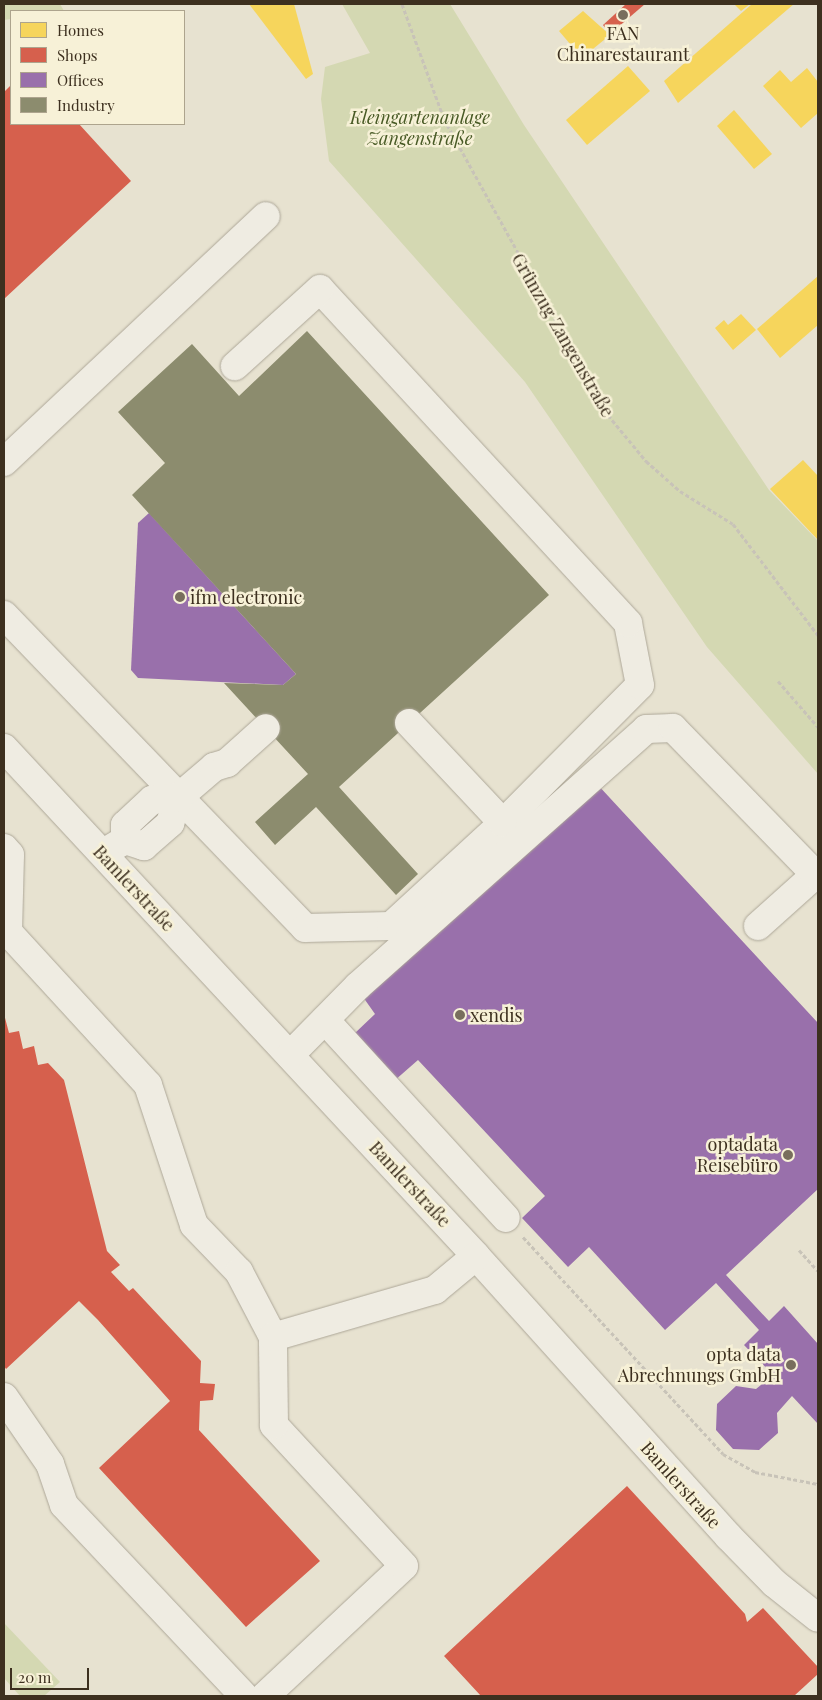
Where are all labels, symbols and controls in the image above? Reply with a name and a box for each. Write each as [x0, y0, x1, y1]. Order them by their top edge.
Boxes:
marker: FAN Chinarestaurant [617, 9, 629, 21]
legend [10, 10, 185, 125]
text: Homes [57, 20, 104, 40]
place label: FAN Chinarestaurant [557, 23, 689, 66]
text: Shops [57, 45, 98, 65]
text: Offices [57, 70, 104, 90]
text: Industry [57, 95, 115, 115]
park label: Kleingartenanlage Zangenstraße [350, 107, 490, 150]
street label: Grünzug Zangenstraße [507, 249, 619, 421]
place label: ifm electronic [190, 586, 302, 608]
marker: ifm electronic [174, 591, 186, 603]
street label: Bamlerstraße [89, 841, 179, 935]
place label: xendis [470, 1004, 523, 1026]
marker: xendis [454, 1009, 466, 1021]
place label: optadata Reisebüro [697, 1134, 778, 1176]
street label: Bamlerstraße [365, 1137, 455, 1231]
marker: optadata Reisebüro [782, 1149, 794, 1161]
place label: opta data Abrechnungs GmbH [618, 1344, 781, 1386]
marker: opta data Abrechnungs GmbH [785, 1359, 797, 1371]
street label: Bamlerstraße [636, 1437, 726, 1533]
scale bar [12, 1658, 91, 1690]
text: 20 m [18, 1667, 51, 1687]

